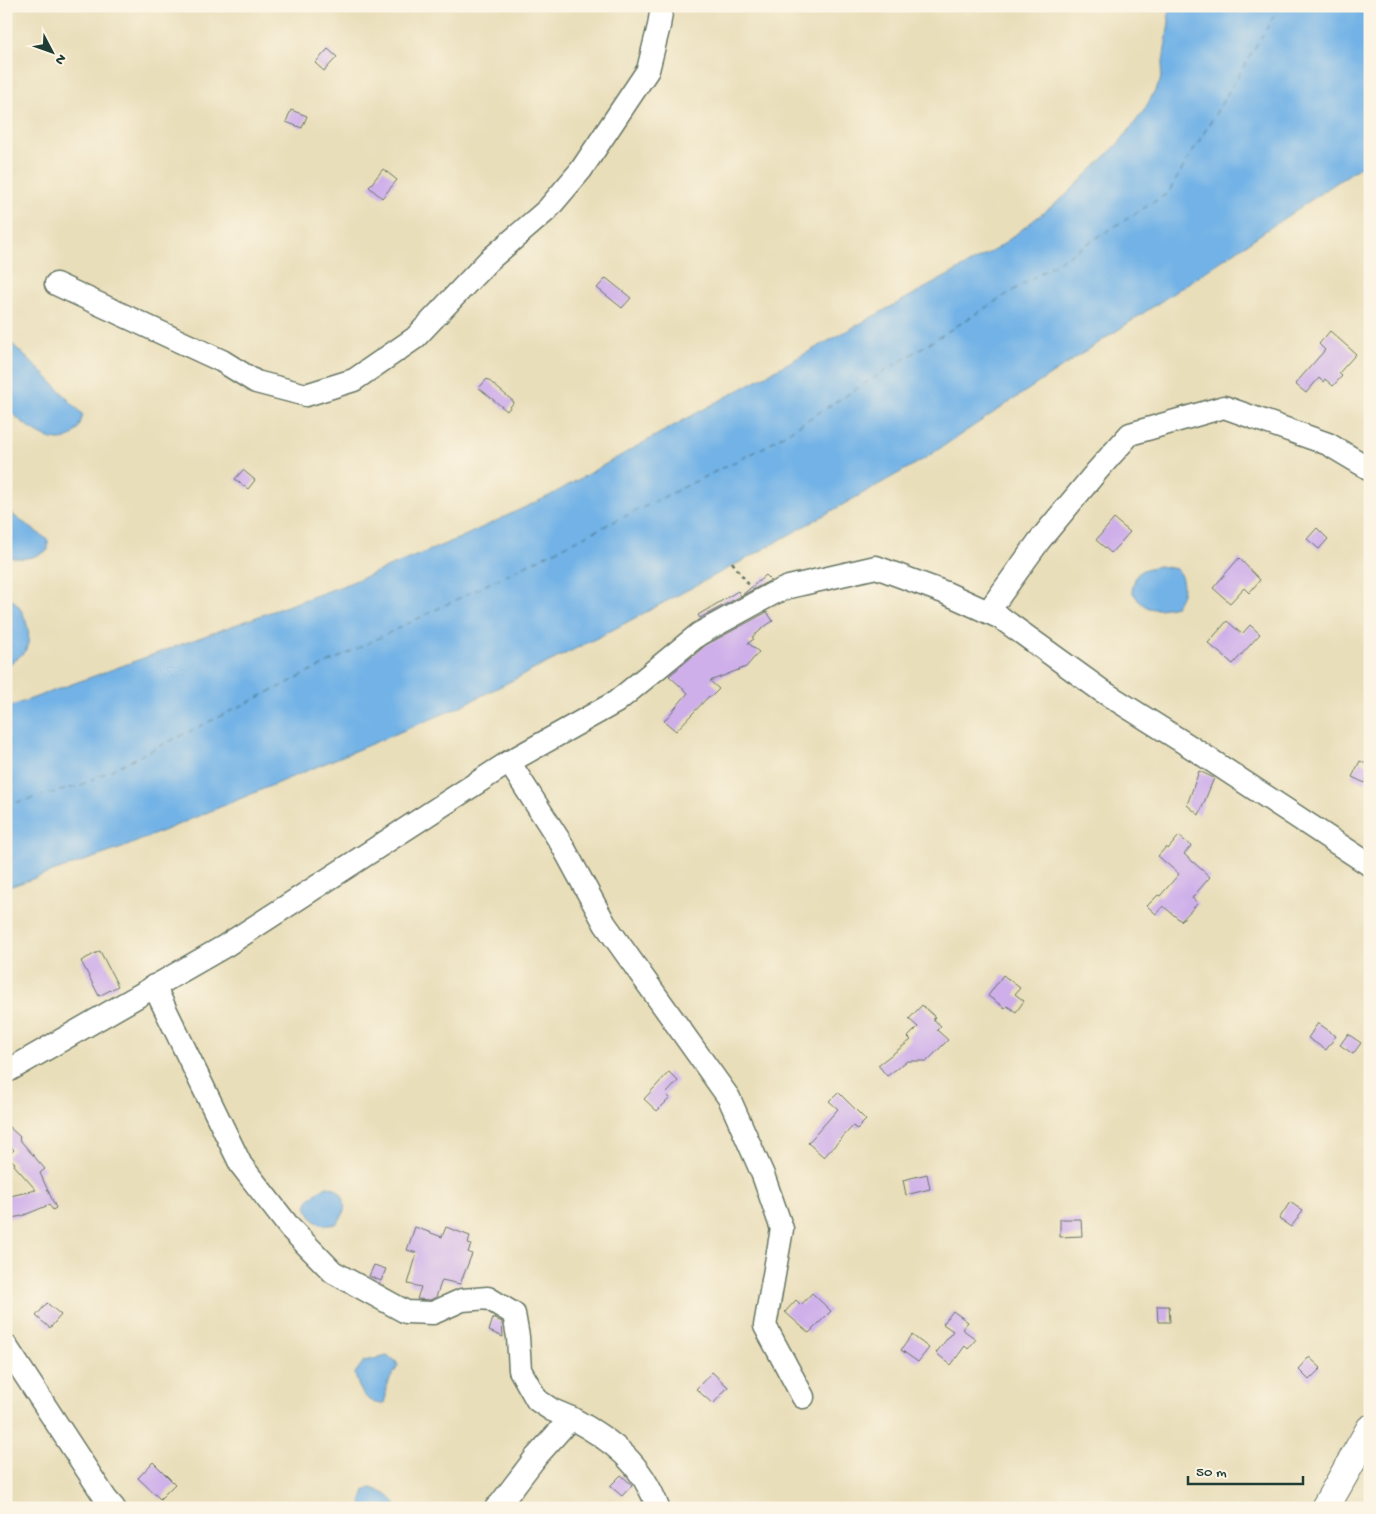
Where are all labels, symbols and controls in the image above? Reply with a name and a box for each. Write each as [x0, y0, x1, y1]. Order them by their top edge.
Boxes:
north arrow [28, 28, 78, 78]
text: N [51, 50, 69, 68]
scale bar [1188, 1454, 1304, 1486]
text: 50 m [1196, 1464, 1227, 1482]

